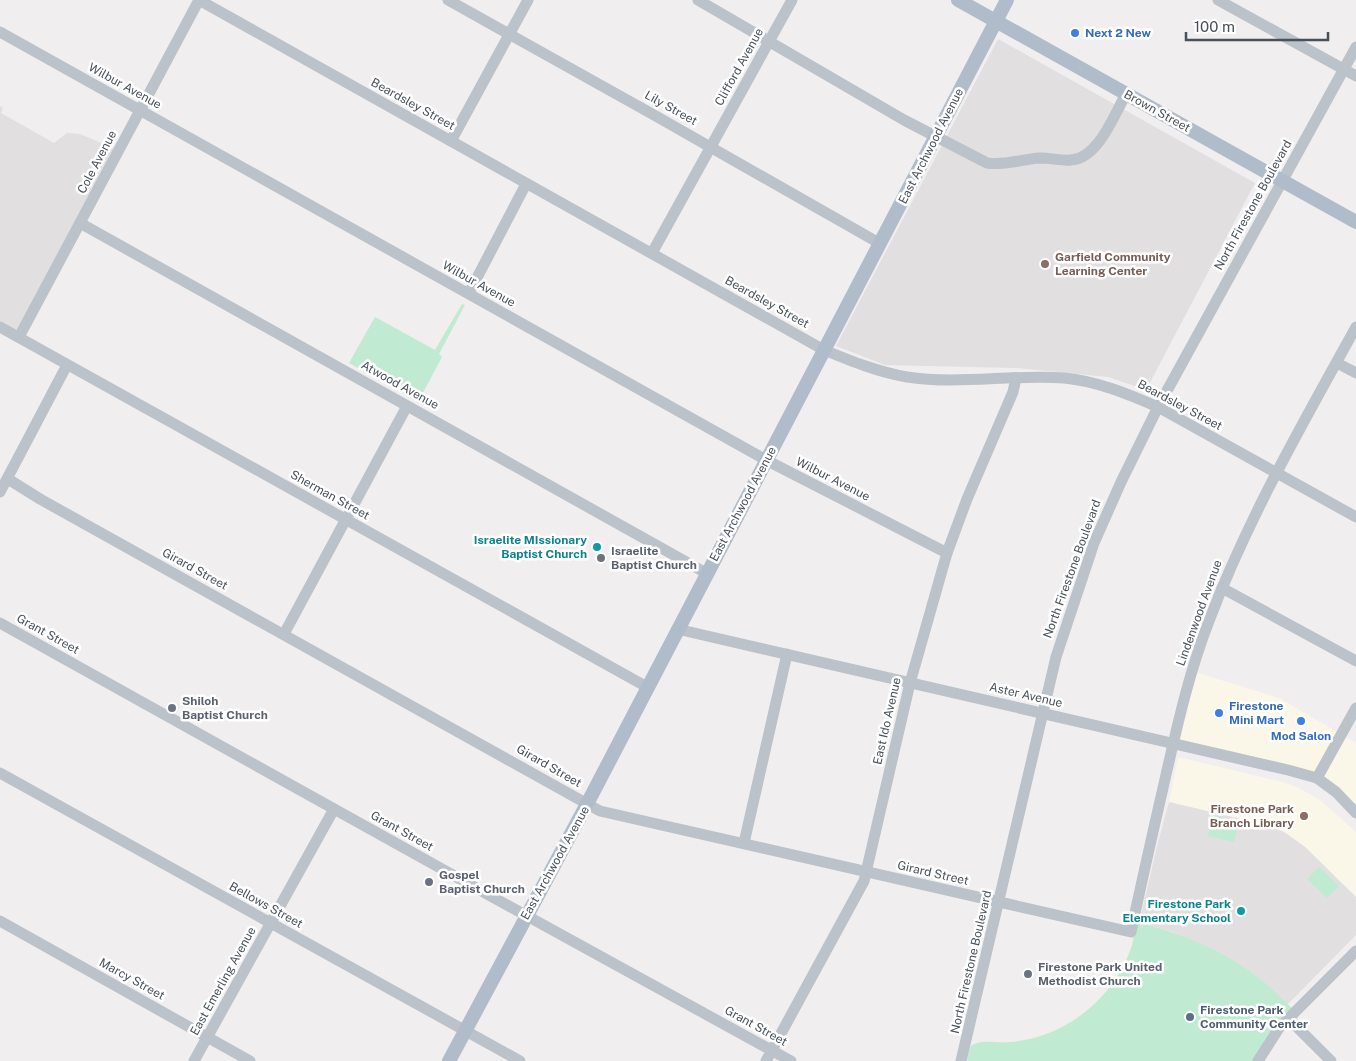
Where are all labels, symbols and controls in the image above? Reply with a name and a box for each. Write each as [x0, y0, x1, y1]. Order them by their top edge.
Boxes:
scale bar [1186, 10, 1328, 42]
text: 100 m [1194, 18, 1235, 35]
street label: Clifford Avenue [712, 26, 766, 108]
place label: Next 2 New [1085, 26, 1152, 40]
marker: Next 2 New [1069, 27, 1081, 39]
street label: Wilbur Avenue [86, 60, 164, 112]
street label: Beardsley Street [369, 75, 458, 133]
street label: East Archwood Avenue [896, 86, 966, 206]
street label: Brown Street [1121, 87, 1193, 135]
street label: Lily Street [642, 88, 700, 128]
street label: Cole Avenue [75, 128, 120, 196]
street label: North Firestone Boulevard [1211, 138, 1295, 272]
place label: Garfield Community Learning Center [1055, 250, 1171, 278]
street label: Wilbur Avenue [440, 258, 518, 310]
marker: Garfield Community Learning Center [1039, 258, 1051, 270]
street label: Beardsley Street [723, 273, 812, 331]
street label: Atwood Avenue [359, 358, 441, 412]
street label: Beardsley Street [1135, 377, 1225, 433]
street label: East Archwood Avenue [707, 444, 779, 564]
street label: Wilbur Avenue [794, 454, 872, 504]
street label: Sherman Street [288, 467, 372, 523]
street label: North Firestone Boulevard [1040, 498, 1104, 640]
place label: Israelite MIssionary Baptist Church [474, 533, 587, 561]
marker: Israelite MIssionary Baptist Church [591, 541, 603, 553]
place label: Israelite Baptist Church [611, 544, 697, 572]
street label: Girard Street [160, 545, 230, 593]
marker: Israelite Baptist Church [595, 552, 607, 564]
street label: Lindenwood Avenue [1173, 558, 1225, 668]
street label: Grant Street [14, 611, 82, 657]
street label: East Ido Avenue [870, 676, 904, 766]
street label: Aster Avenue [988, 680, 1064, 710]
place label: Shiloh Baptist Church [182, 694, 268, 722]
place label: Firestone Mini Mart [1229, 699, 1284, 727]
marker: Shiloh Baptist Church [166, 702, 178, 714]
marker: Firestone Mini Mart [1213, 707, 1225, 719]
marker: Mod Salon [1295, 715, 1307, 727]
place label: Mod Salon [1271, 729, 1331, 743]
street label: Girard Street [514, 742, 584, 790]
place label: Firestone Park Branch Library [1210, 802, 1294, 830]
street label: East Archwood Avenue [518, 804, 592, 922]
street label: Grant Street [368, 808, 436, 854]
marker: Firestone Park Branch Library [1298, 810, 1310, 822]
street label: Girard Street [896, 858, 970, 888]
place label: Gospel Baptist Church [439, 868, 525, 896]
marker: Gospel Baptist Church [423, 876, 435, 888]
street label: Bellows Street [227, 879, 305, 931]
street label: North Firestone Boulevard [948, 889, 994, 1035]
place label: Firestone Park Elementary School [1123, 897, 1231, 925]
marker: Firestone Park Elementary School [1235, 905, 1247, 917]
street label: East Emerling Avenue [187, 924, 259, 1038]
street label: Marcy Street [97, 955, 167, 1003]
place label: Firestone Park United Methodist Church [1038, 960, 1162, 988]
marker: Firestone Park United Methodist Church [1022, 968, 1034, 980]
street label: Grant Street [722, 1003, 790, 1049]
place label: Firestone Park Community Center [1200, 1003, 1308, 1031]
marker: Firestone Park Community Center [1184, 1011, 1196, 1023]

